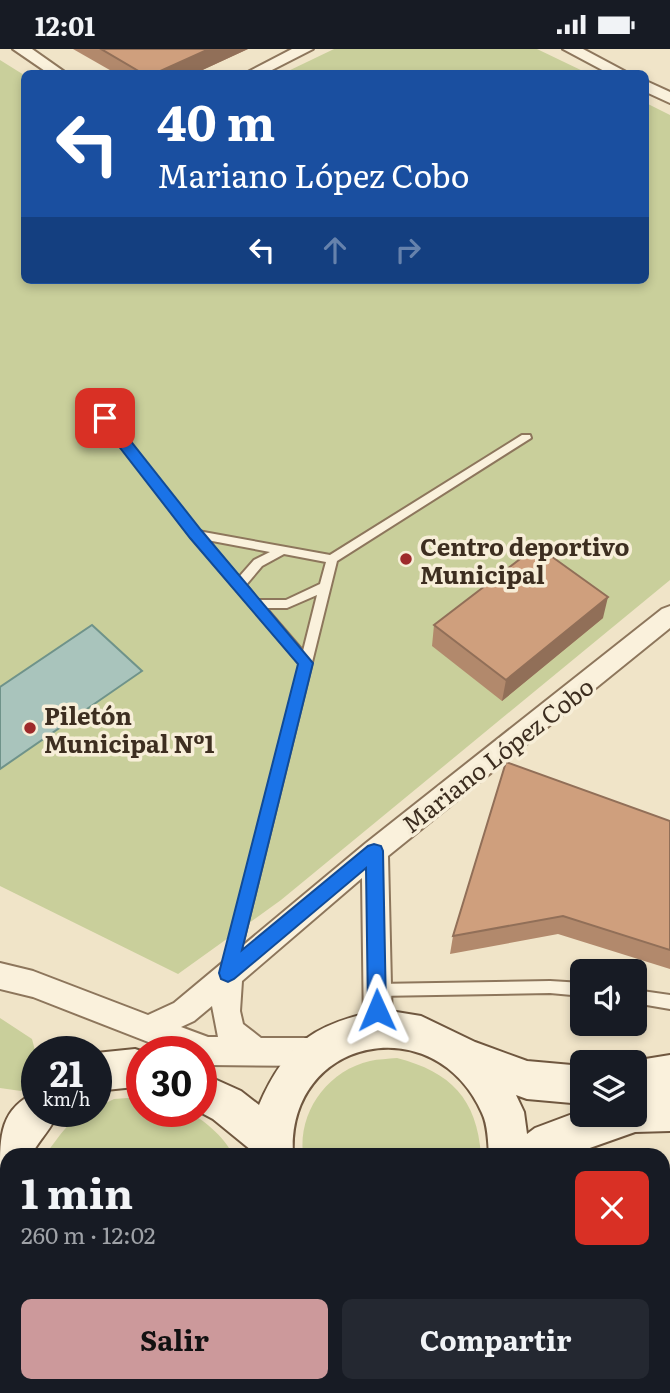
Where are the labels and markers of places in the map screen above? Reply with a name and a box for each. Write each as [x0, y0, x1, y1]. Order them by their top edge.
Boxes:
pin [75, 388, 135, 448]
place label: Centro deportivo Municipal [420, 528, 629, 591]
marker: Centro deportivo Municipal [398, 551, 414, 567]
place label: Piletón Municipal Nº1 [44, 697, 215, 760]
marker: Piletón Municipal Nº1 [22, 720, 38, 736]

